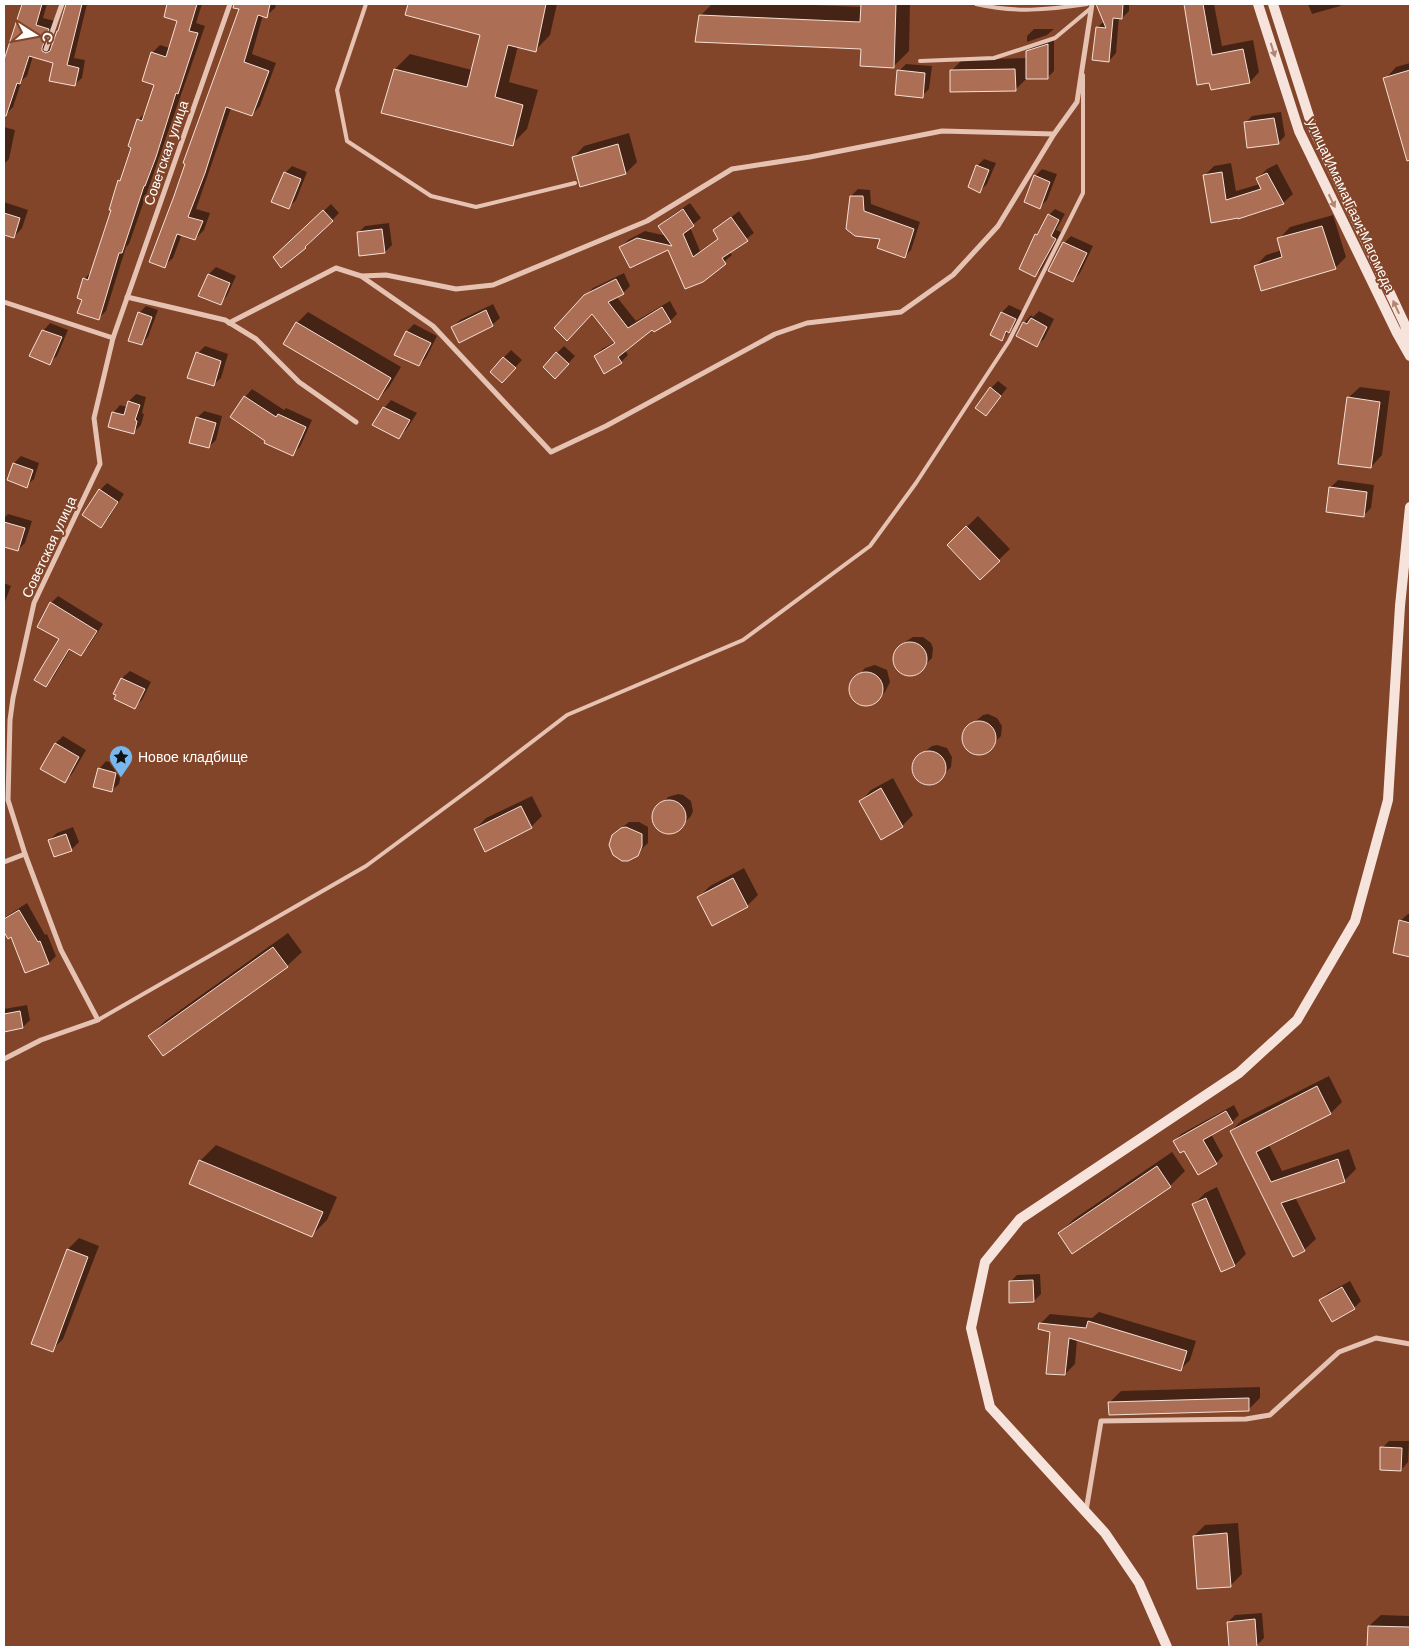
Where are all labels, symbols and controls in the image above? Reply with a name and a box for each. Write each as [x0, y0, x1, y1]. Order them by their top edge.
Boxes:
north arrow [10, 10, 60, 60]
text: С [39, 31, 57, 44]
one-way arrow [1269, 43, 1277, 58]
street label: Советская улица [141, 98, 192, 208]
street label: улица Имама Гази-Магомеда [1304, 116, 1398, 295]
one-way arrow [1329, 194, 1337, 208]
one-way arrow [1392, 300, 1400, 314]
street label: Советская улица [19, 494, 80, 600]
place icon: Новое кладбище [108, 744, 134, 778]
place label: Новое кладбище [138, 749, 248, 765]

